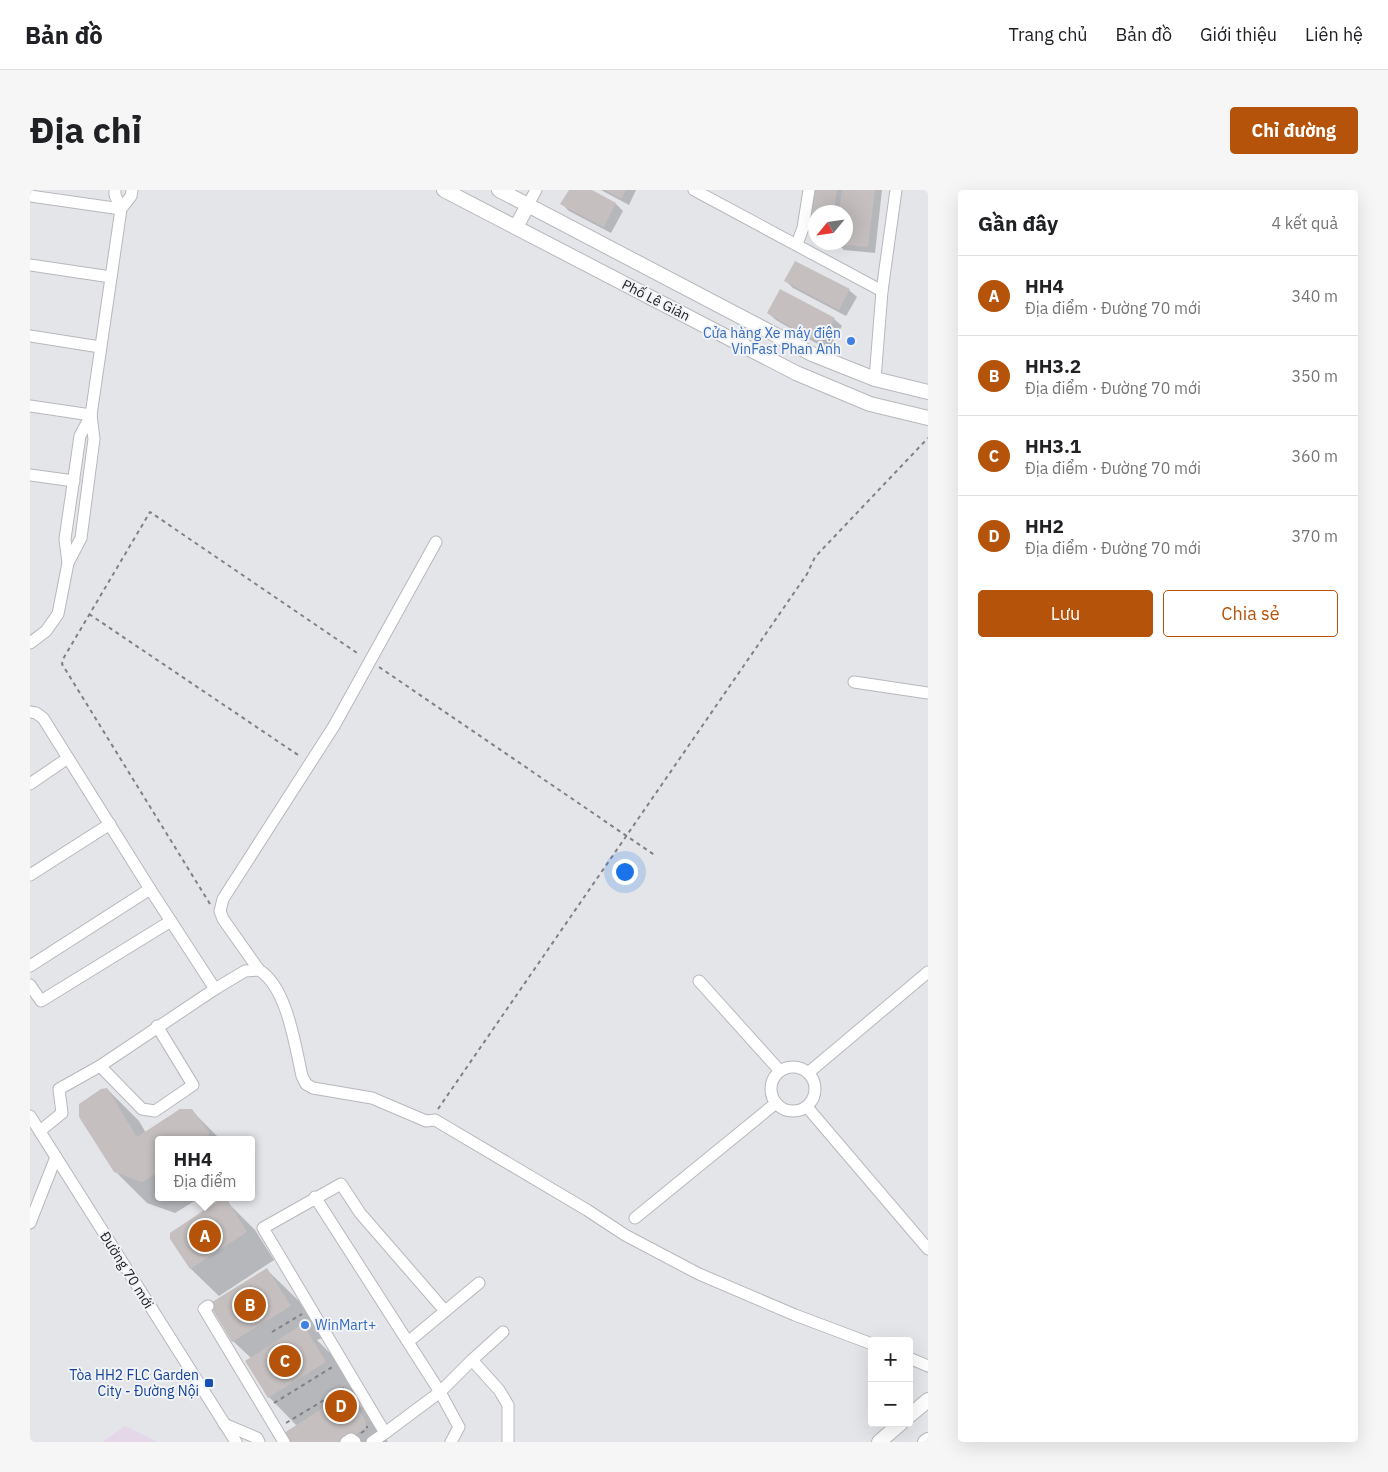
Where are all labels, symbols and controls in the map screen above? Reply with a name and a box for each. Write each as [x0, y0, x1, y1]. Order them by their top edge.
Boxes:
text: Bản đồ [25, 19, 103, 51]
text: Trang chủ [1008, 23, 1088, 46]
text: Bản đồ [1116, 23, 1172, 46]
text: Giới thiệu [1200, 23, 1277, 46]
text: Liên hệ [1305, 23, 1363, 46]
text: Địa chỉ [30, 107, 142, 153]
button: Chỉ đường [1230, 107, 1358, 154]
north arrow [808, 205, 853, 250]
text: Gần đây [978, 209, 1058, 237]
text: 4 kết quả [1271, 213, 1338, 233]
text: HH4 [1025, 274, 1064, 298]
street label: Phố Lê Giản [619, 275, 693, 325]
text: A [989, 286, 999, 306]
text: 340 m [1291, 286, 1338, 306]
text: Địa điểm · Đường 70 mới [1025, 298, 1201, 318]
place label: Cửa hàng Xe máy điện VinFast Phan Anh [703, 324, 841, 358]
marker: Cửa hàng Xe máy điện VinFast Phan Anh [845, 335, 857, 347]
text: HH3.2 [1025, 354, 1081, 378]
text: B [989, 366, 999, 386]
text: 350 m [1291, 366, 1338, 386]
text: Địa điểm · Đường 70 mới [1025, 378, 1201, 398]
text: HH3.1 [1025, 434, 1081, 458]
text: C [989, 446, 999, 466]
text: 360 m [1291, 446, 1338, 466]
text: Địa điểm · Đường 70 mới [1025, 458, 1201, 478]
text: HH2 [1025, 514, 1064, 538]
text: D [988, 526, 1000, 546]
text: 370 m [1291, 526, 1338, 546]
text: Địa điểm · Đường 70 mới [1025, 538, 1201, 558]
button: Lưu [978, 590, 1153, 637]
button: Chia sẻ [1163, 590, 1338, 637]
your location [612, 859, 638, 885]
popup [155, 1136, 255, 1201]
text: HH4 [173, 1147, 212, 1171]
text: Địa điểm [173, 1171, 237, 1191]
pin: A [189, 1217, 221, 1255]
street label: Đường 70 mới [96, 1228, 158, 1312]
pin: B [234, 1286, 266, 1324]
place label: WinMart+ [315, 1316, 376, 1334]
marker: WinMart+ [299, 1319, 311, 1331]
map controls [868, 1337, 913, 1427]
button: + [868, 1337, 913, 1382]
pin: C [269, 1342, 301, 1380]
place label: Tòa HH2 FLC Garden City - Đường Nội [69, 1366, 199, 1400]
marker: Tòa HH2 FLC Garden City - Đường Nội [203, 1377, 215, 1389]
button: − [868, 1382, 913, 1427]
pin: D [325, 1387, 357, 1425]

